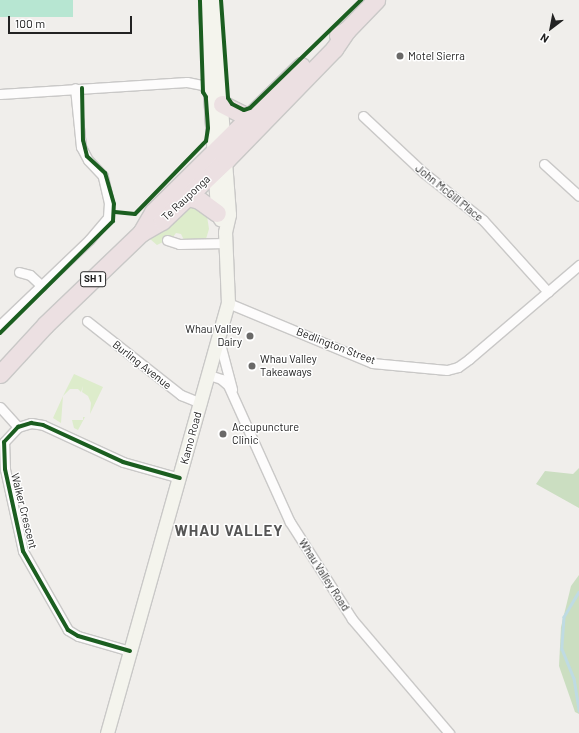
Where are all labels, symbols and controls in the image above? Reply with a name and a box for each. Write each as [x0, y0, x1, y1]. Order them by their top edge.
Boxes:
scale bar [10, 8, 134, 34]
north arrow [531, 8, 571, 48]
text: 100 m [15, 16, 45, 30]
text: N [538, 31, 551, 46]
place label: Motel Sierra [408, 49, 465, 63]
marker: Motel Sierra [395, 51, 405, 61]
street label: John McGill Place [413, 162, 485, 224]
street label: Te Rauponga [159, 172, 213, 224]
road number: SH 1 [80, 271, 106, 287]
place label: Whau Valley Dairy [185, 323, 242, 349]
street label: Bedlington Street [294, 325, 378, 367]
marker: Whau Valley Dairy [245, 331, 255, 341]
street label: Burling Avenue [110, 338, 174, 392]
place label: Whau Valley Takeaways [260, 353, 317, 379]
marker: Whau Valley Takeaways [247, 361, 257, 371]
street label: Kamo Road [178, 410, 204, 466]
place label: Accupuncture Clinic [232, 421, 299, 447]
marker: Accupuncture Clinic [217, 428, 229, 440]
street label: Walker Crescent [8, 472, 40, 550]
district label: WHAU VALLEY [175, 522, 283, 540]
street label: Whau Valley Road [296, 536, 352, 614]

